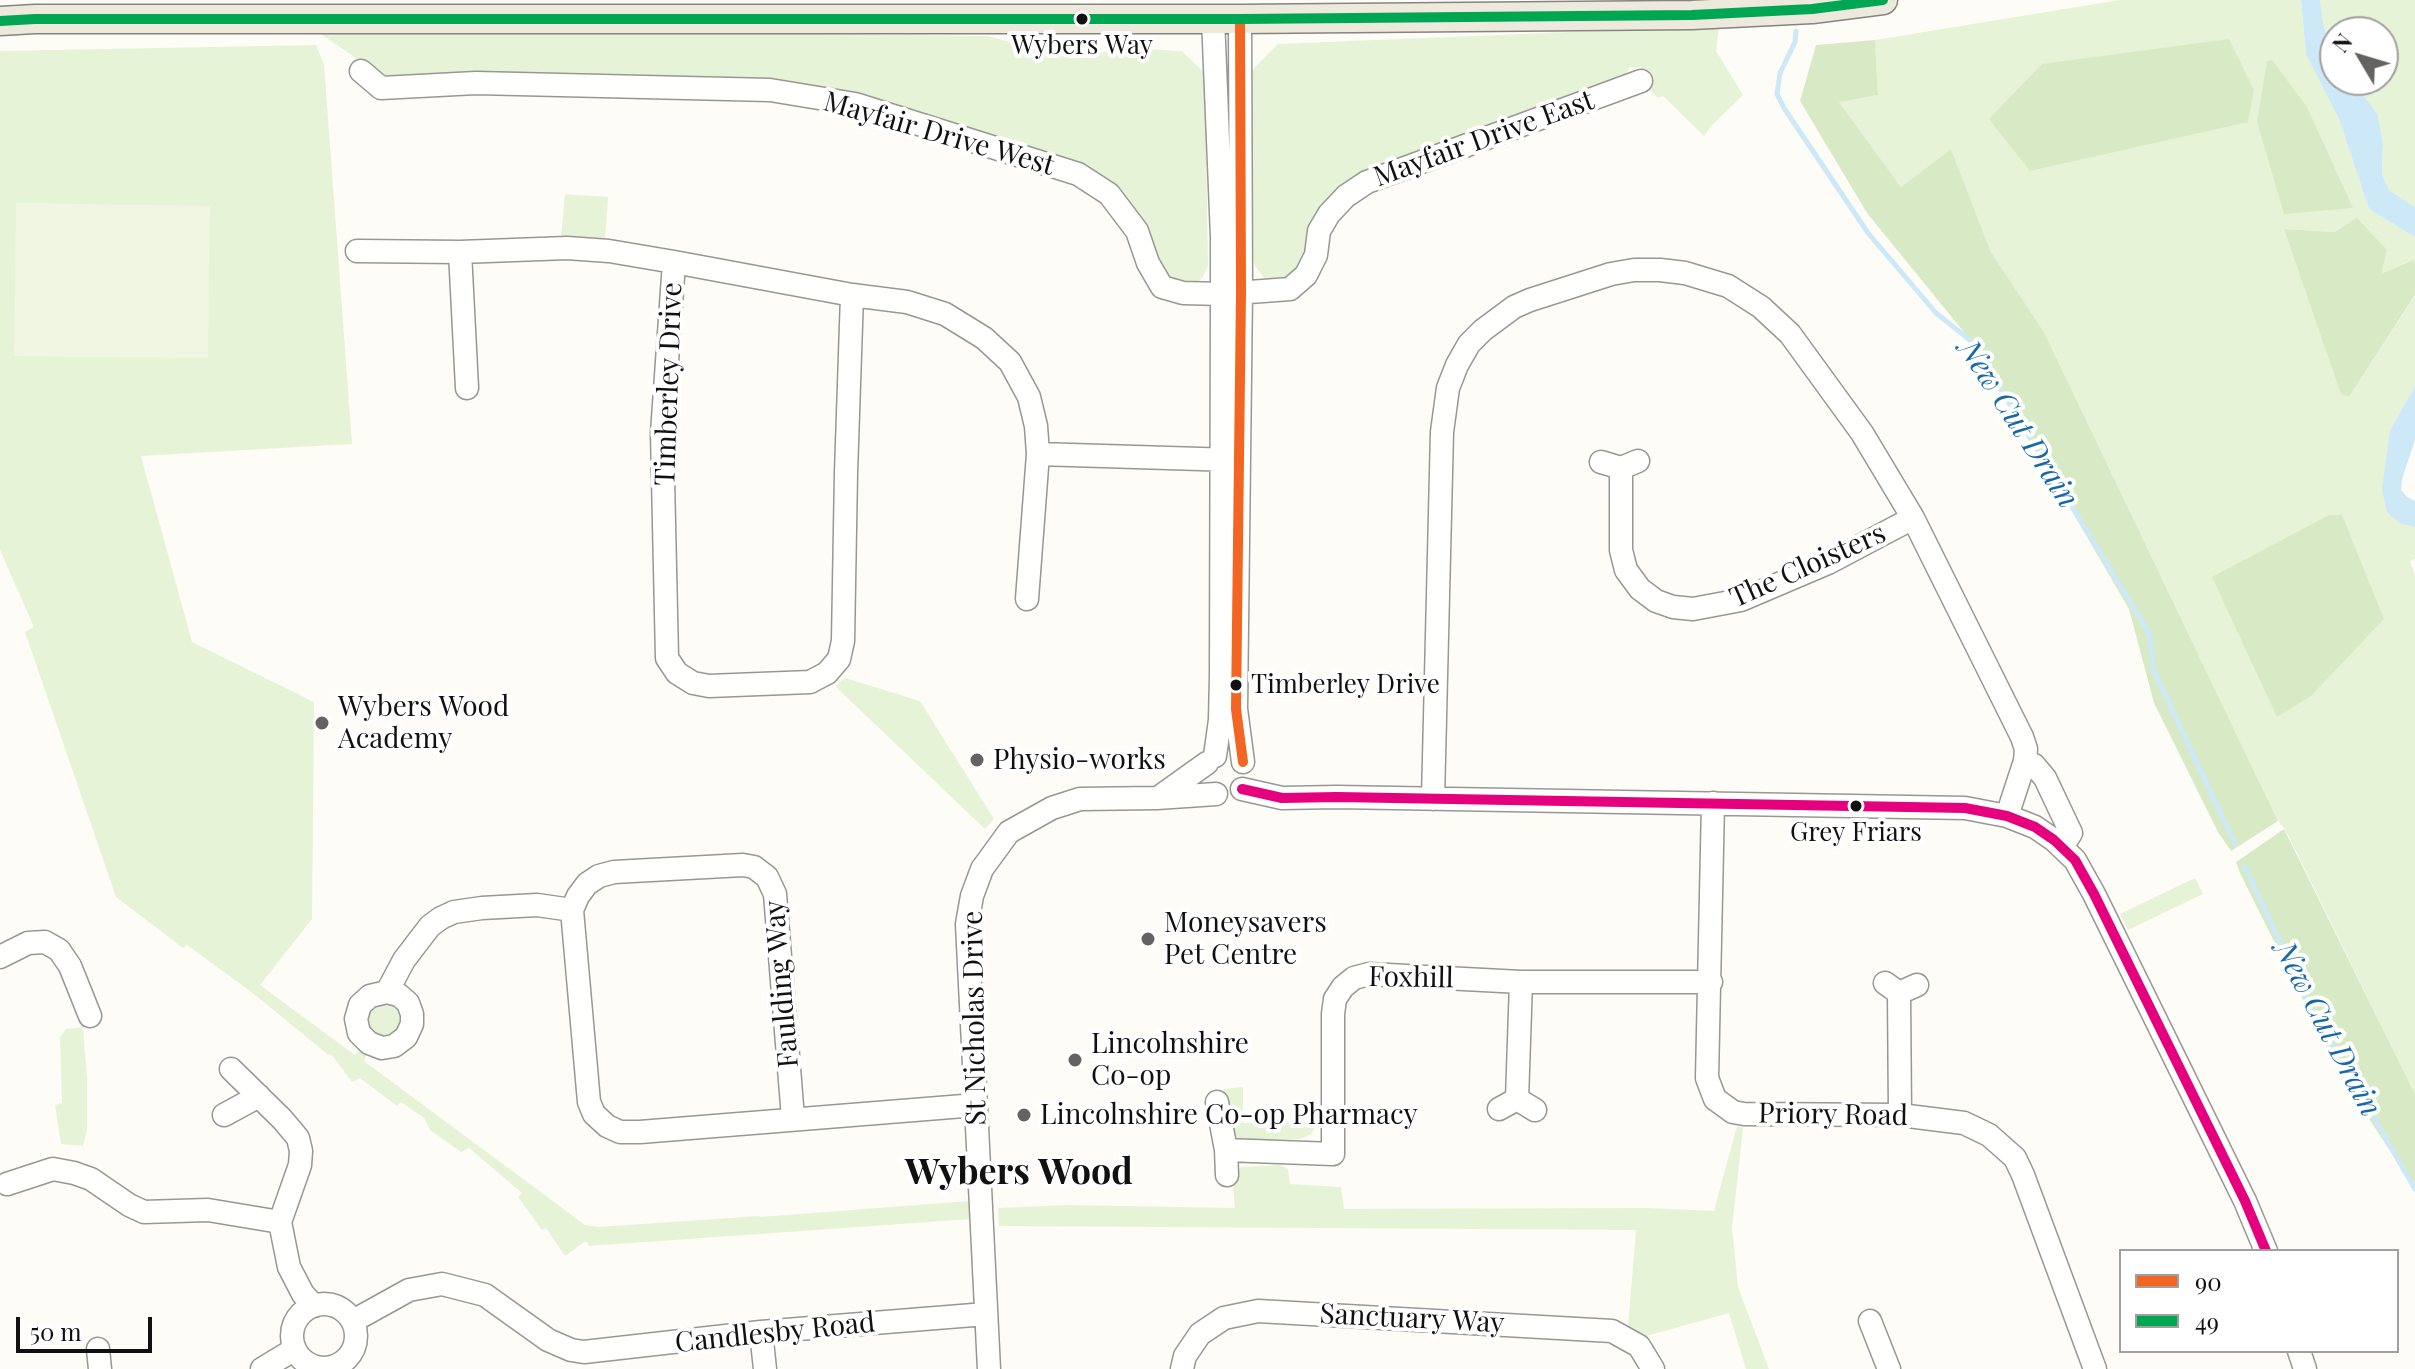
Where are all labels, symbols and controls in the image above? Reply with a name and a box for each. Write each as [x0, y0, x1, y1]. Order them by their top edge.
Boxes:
marker: Wybers Way [1074, 11, 1090, 27]
north arrow [2319, 16, 2399, 96]
text: N [2325, 27, 2358, 58]
place label: Wybers Way [1011, 30, 1153, 62]
street label: Mayfair Drive East [1369, 84, 1599, 194]
street label: Mayfair Drive West [820, 85, 1058, 183]
street label: Timberley Drive [649, 282, 689, 486]
water label: New Cut Drain [1950, 333, 2086, 515]
street label: The Cloisters [1725, 517, 1891, 615]
place label: Timberley Drive [1251, 669, 1440, 701]
marker: Timberley Drive [1228, 677, 1244, 693]
place label: Wybers Wood Academy [338, 690, 509, 756]
marker: Wybers Wood Academy [313, 714, 331, 732]
place label: Physio-works [993, 743, 1166, 777]
marker: Physio-works [968, 751, 986, 769]
marker: Grey Friars [1848, 798, 1864, 814]
place label: Grey Friars [1790, 817, 1922, 849]
street label: Faulding Way [758, 899, 806, 1069]
place label: Moneysavers Pet Centre [1164, 906, 1327, 972]
street label: St Nicholas Drive [956, 910, 994, 1126]
marker: Moneysavers Pet Centre [1139, 930, 1157, 948]
water label: New Cut Drain [2266, 935, 2388, 1123]
street label: Foxhill [1368, 960, 1454, 996]
place label: Lincolnshire Co-op [1091, 1027, 1249, 1093]
marker: Lincolnshire Co-op [1066, 1051, 1084, 1069]
street label: Priory Road [1758, 1097, 1908, 1133]
place label: Lincolnshire Co-op Pharmacy [1040, 1098, 1418, 1132]
marker: Lincolnshire Co-op Pharmacy [1015, 1106, 1033, 1124]
district label: Wybers Wood [905, 1151, 1133, 1195]
legend [2119, 1249, 2399, 1353]
text: 90 [2195, 1265, 2222, 1297]
street label: Sanctuary Way [1319, 1297, 1505, 1341]
scale bar [20, 1301, 156, 1351]
text: 49 [2195, 1305, 2219, 1337]
street label: Candlesby Road [673, 1306, 877, 1360]
text: 50 m [30, 1315, 82, 1347]

